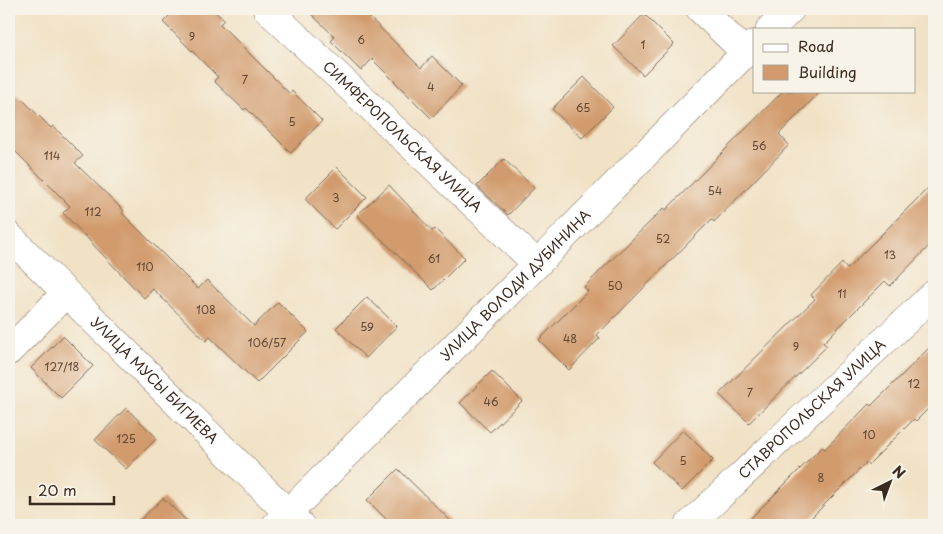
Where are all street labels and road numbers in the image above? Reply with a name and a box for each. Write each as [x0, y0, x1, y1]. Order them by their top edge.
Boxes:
street label: СИМФЕРОПОЛЬСКАЯ УЛИЦА [318, 56, 487, 217]
street label: УЛИЦА ВОЛОДИ ДУБИНИНА [435, 204, 595, 365]
street label: УЛИЦА МУСЫ БИГИЕВА [86, 312, 223, 448]
street label: СТАВРОПОЛЬСКАЯ УЛИЦА [733, 334, 890, 484]

